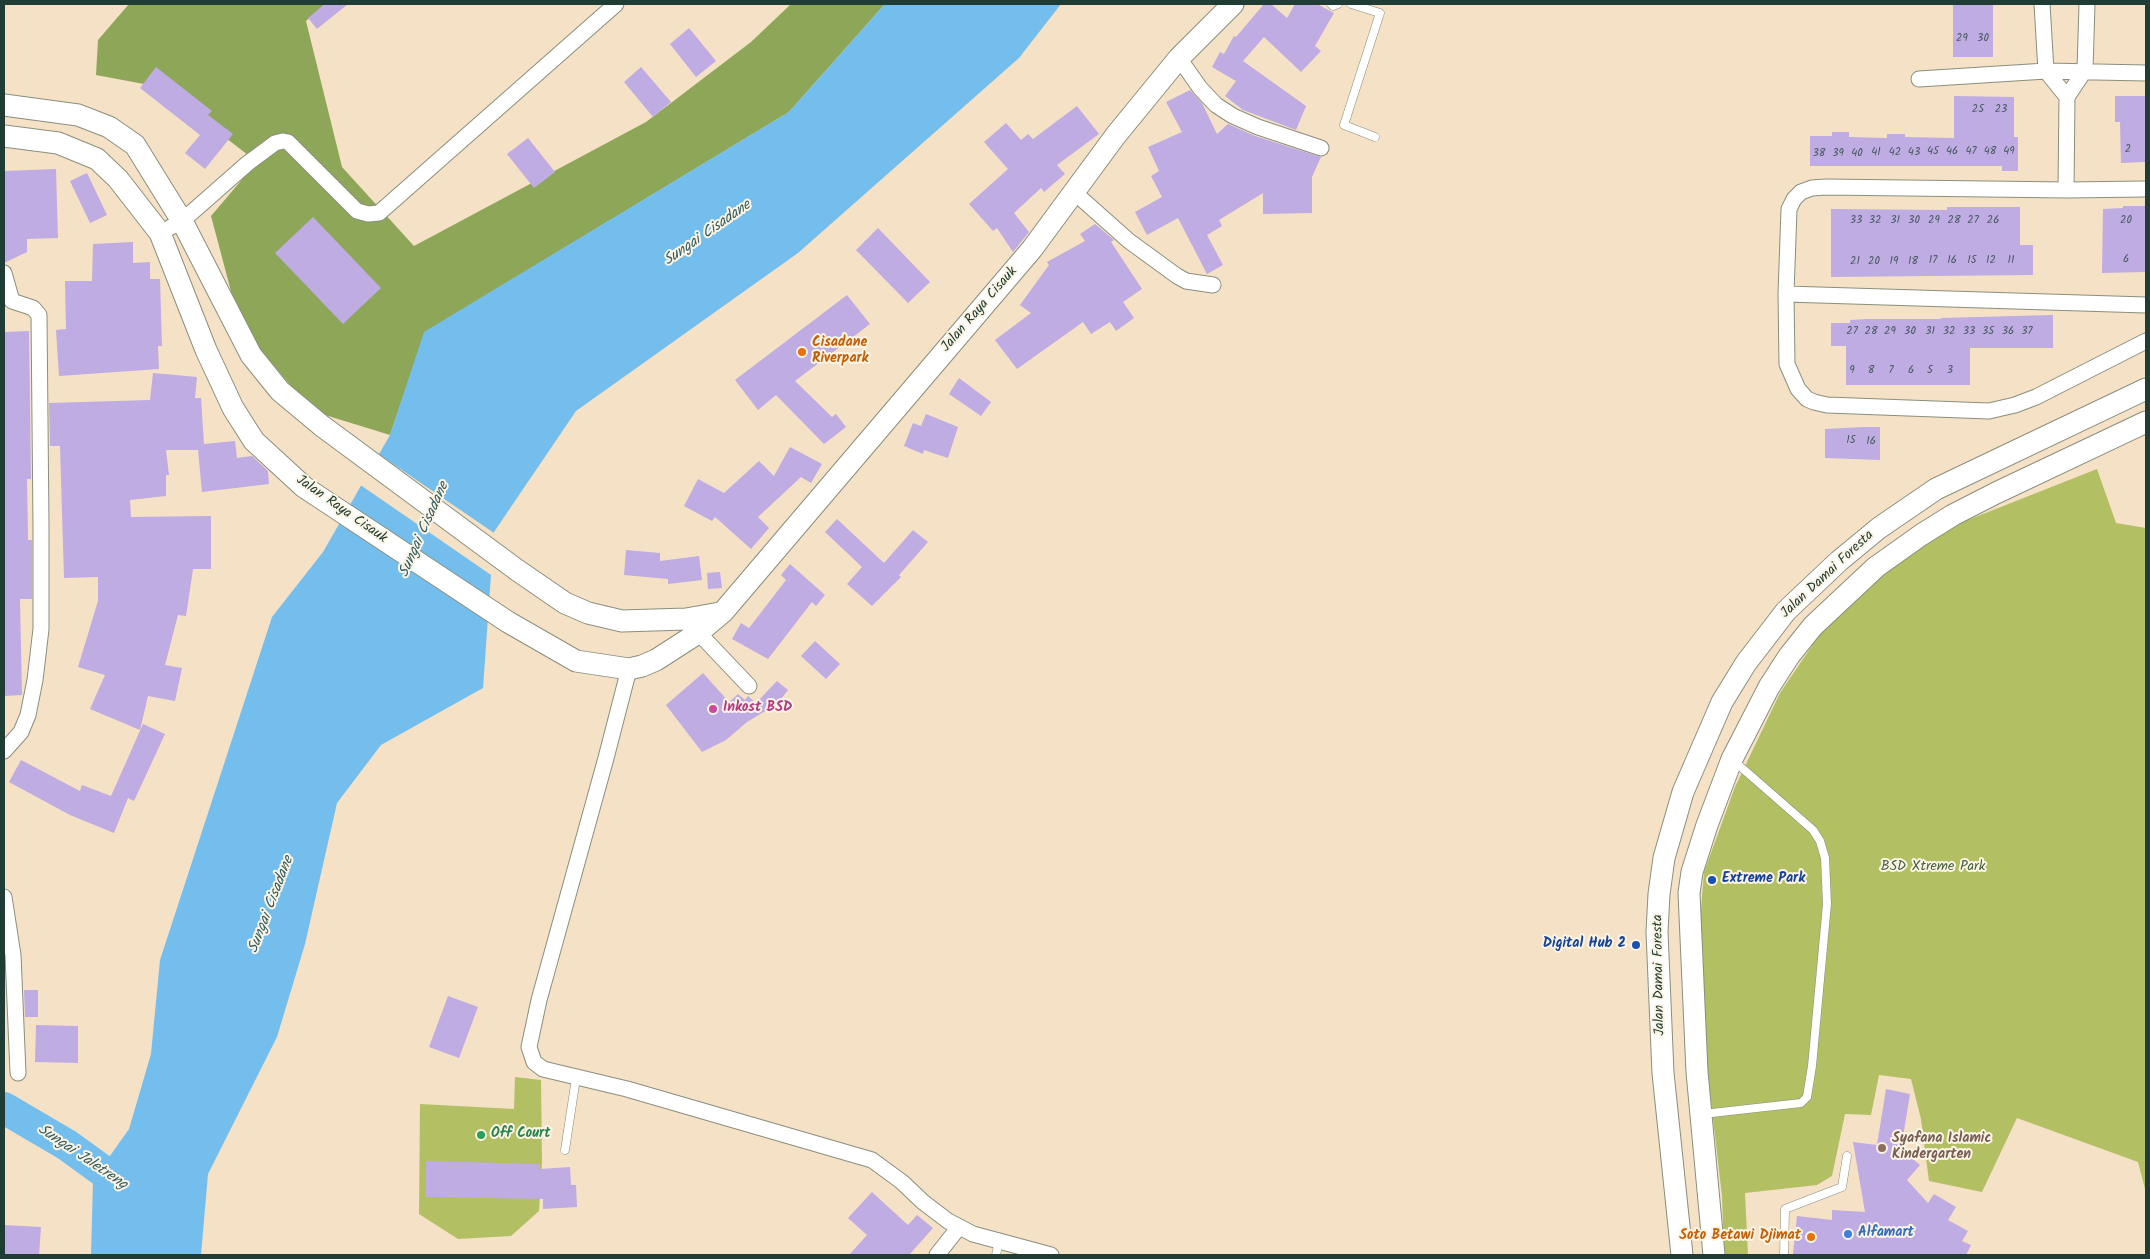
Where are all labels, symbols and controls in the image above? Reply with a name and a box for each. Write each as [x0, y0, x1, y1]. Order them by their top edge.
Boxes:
house number: 29 [1956, 32, 1968, 46]
house number: 30 [1977, 32, 1989, 46]
house number: 25 [1972, 103, 1984, 117]
house number: 23 [1995, 103, 2007, 117]
house number: 2 [2125, 143, 2131, 157]
house number: 45 [1927, 145, 1939, 159]
house number: 46 [1946, 145, 1958, 159]
house number: 47 [1965, 145, 1977, 159]
house number: 48 [1984, 145, 1996, 159]
house number: 49 [2003, 145, 2015, 159]
house number: 41 [1871, 146, 1881, 160]
house number: 42 [1889, 146, 1901, 160]
house number: 43 [1908, 146, 1920, 160]
house number: 38 [1813, 147, 1825, 161]
house number: 39 [1832, 147, 1844, 161]
house number: 40 [1851, 147, 1863, 161]
water label: Sungai Cisadane [661, 197, 755, 271]
house number: 33 [1850, 214, 1862, 228]
house number: 32 [1869, 214, 1881, 228]
house number: 31 [1890, 214, 1900, 228]
house number: 30 [1908, 214, 1920, 228]
house number: 29 [1928, 214, 1940, 228]
house number: 28 [1947, 214, 1961, 228]
house number: 27 [1967, 214, 1979, 228]
house number: 26 [1987, 214, 1999, 228]
house number: 20 [2120, 214, 2132, 228]
house number: 6 [2123, 253, 2129, 267]
house number: 17 [1929, 254, 1937, 268]
house number: 16 [1947, 254, 1957, 268]
house number: 15 [1967, 254, 1977, 268]
house number: 12 [1986, 254, 1996, 268]
house number: 11 [2008, 254, 2014, 268]
house number: 21 [1850, 255, 1860, 269]
house number: 20 [1868, 255, 1880, 269]
house number: 19 [1890, 255, 1898, 269]
house number: 18 [1908, 255, 1918, 269]
street label: Jalan Raya Cisauk [938, 264, 1022, 356]
house number: 27 [1846, 325, 1858, 339]
house number: 28 [1864, 325, 1878, 339]
house number: 29 [1884, 325, 1896, 339]
house number: 30 [1904, 325, 1916, 339]
house number: 31 [1925, 325, 1935, 339]
house number: 32 [1943, 325, 1955, 339]
house number: 33 [1963, 325, 1975, 339]
house number: 35 [1982, 325, 1994, 339]
house number: 36 [2002, 325, 2014, 339]
house number: 37 [2021, 325, 2033, 339]
place label: Cisadane Riverpark [812, 336, 869, 368]
marker: Cisadane Riverpark [796, 346, 808, 358]
house number: 9 [1849, 364, 1855, 378]
house number: 8 [1868, 364, 1874, 378]
house number: 7 [1888, 364, 1894, 378]
house number: 6 [1908, 364, 1914, 378]
house number: 5 [1927, 364, 1933, 378]
house number: 3 [1947, 364, 1953, 378]
house number: 15 [1846, 434, 1856, 448]
house number: 16 [1866, 435, 1876, 449]
street label: Jalan Raya Cisauk [292, 472, 390, 548]
water label: Sungai Cisadane [396, 480, 454, 580]
street label: Jalan Damai Foresta [1778, 528, 1878, 622]
place label: Inkost BSD [723, 701, 792, 717]
marker: Inkost BSD [707, 703, 719, 715]
water label: Sungai Cisadane [245, 854, 299, 956]
park label: BSD Xtreme Park [1881, 860, 1985, 876]
place label: Extreme Park [1722, 872, 1805, 888]
marker: Extreme Park [1706, 874, 1718, 886]
street label: Jalan Damai Foresta [1651, 914, 1669, 1036]
place label: Digital Hub 2 [1543, 937, 1626, 953]
marker: Digital Hub 2 [1630, 939, 1642, 951]
water label: Sungai Jaletreng [34, 1121, 130, 1195]
place label: Off Court [491, 1127, 550, 1143]
marker: Off Court [475, 1129, 487, 1141]
place label: Syafana Islamic Kindergarten [1892, 1132, 1991, 1164]
marker: Syafana Islamic Kindergarten [1876, 1142, 1888, 1154]
place label: Alfamart [1858, 1226, 1914, 1242]
marker: Alfamart [1842, 1228, 1854, 1240]
place label: Soto Betawi Djimat [1679, 1229, 1801, 1245]
marker: Soto Betawi Djimat [1805, 1231, 1817, 1243]

